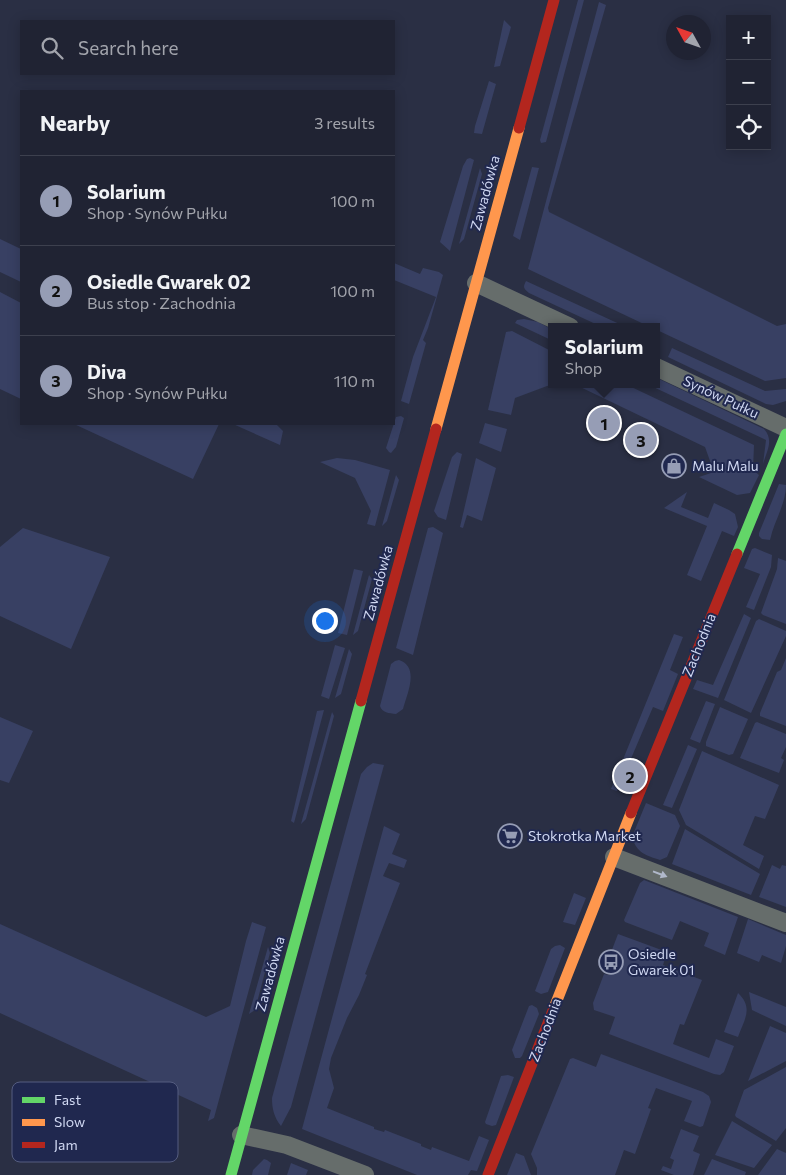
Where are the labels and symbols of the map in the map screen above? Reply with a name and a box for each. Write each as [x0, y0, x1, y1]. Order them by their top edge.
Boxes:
north arrow [666, 15, 711, 60]
street label: Zawadówka [466, 153, 503, 232]
street label: Synów Pułku [681, 372, 762, 421]
pin: 1 [588, 404, 620, 442]
pin: 3 [625, 421, 657, 459]
shop icon: Malu Malu [661, 453, 687, 479]
place label: Malu Malu [692, 457, 759, 474]
street label: Zawadówka [359, 543, 396, 622]
your location [312, 608, 338, 634]
street label: Zachodnia [678, 611, 719, 679]
pin: 2 [614, 757, 646, 795]
supermarket icon: Stokrotka Market [497, 823, 523, 849]
place label: Stokrotka Market [528, 827, 641, 844]
one-way arrow [653, 871, 667, 879]
street label: Zawadówka [251, 934, 288, 1013]
place label: Osiedle Gwarek 01 [628, 945, 694, 978]
bus stop icon: Osiedle Gwarek 01 [598, 949, 624, 975]
street label: Zachodnia [525, 995, 564, 1064]
legend [12, 1082, 178, 1162]
text: Fast [54, 1091, 81, 1108]
text: Slow [54, 1113, 85, 1130]
text: Jam [54, 1136, 78, 1153]

